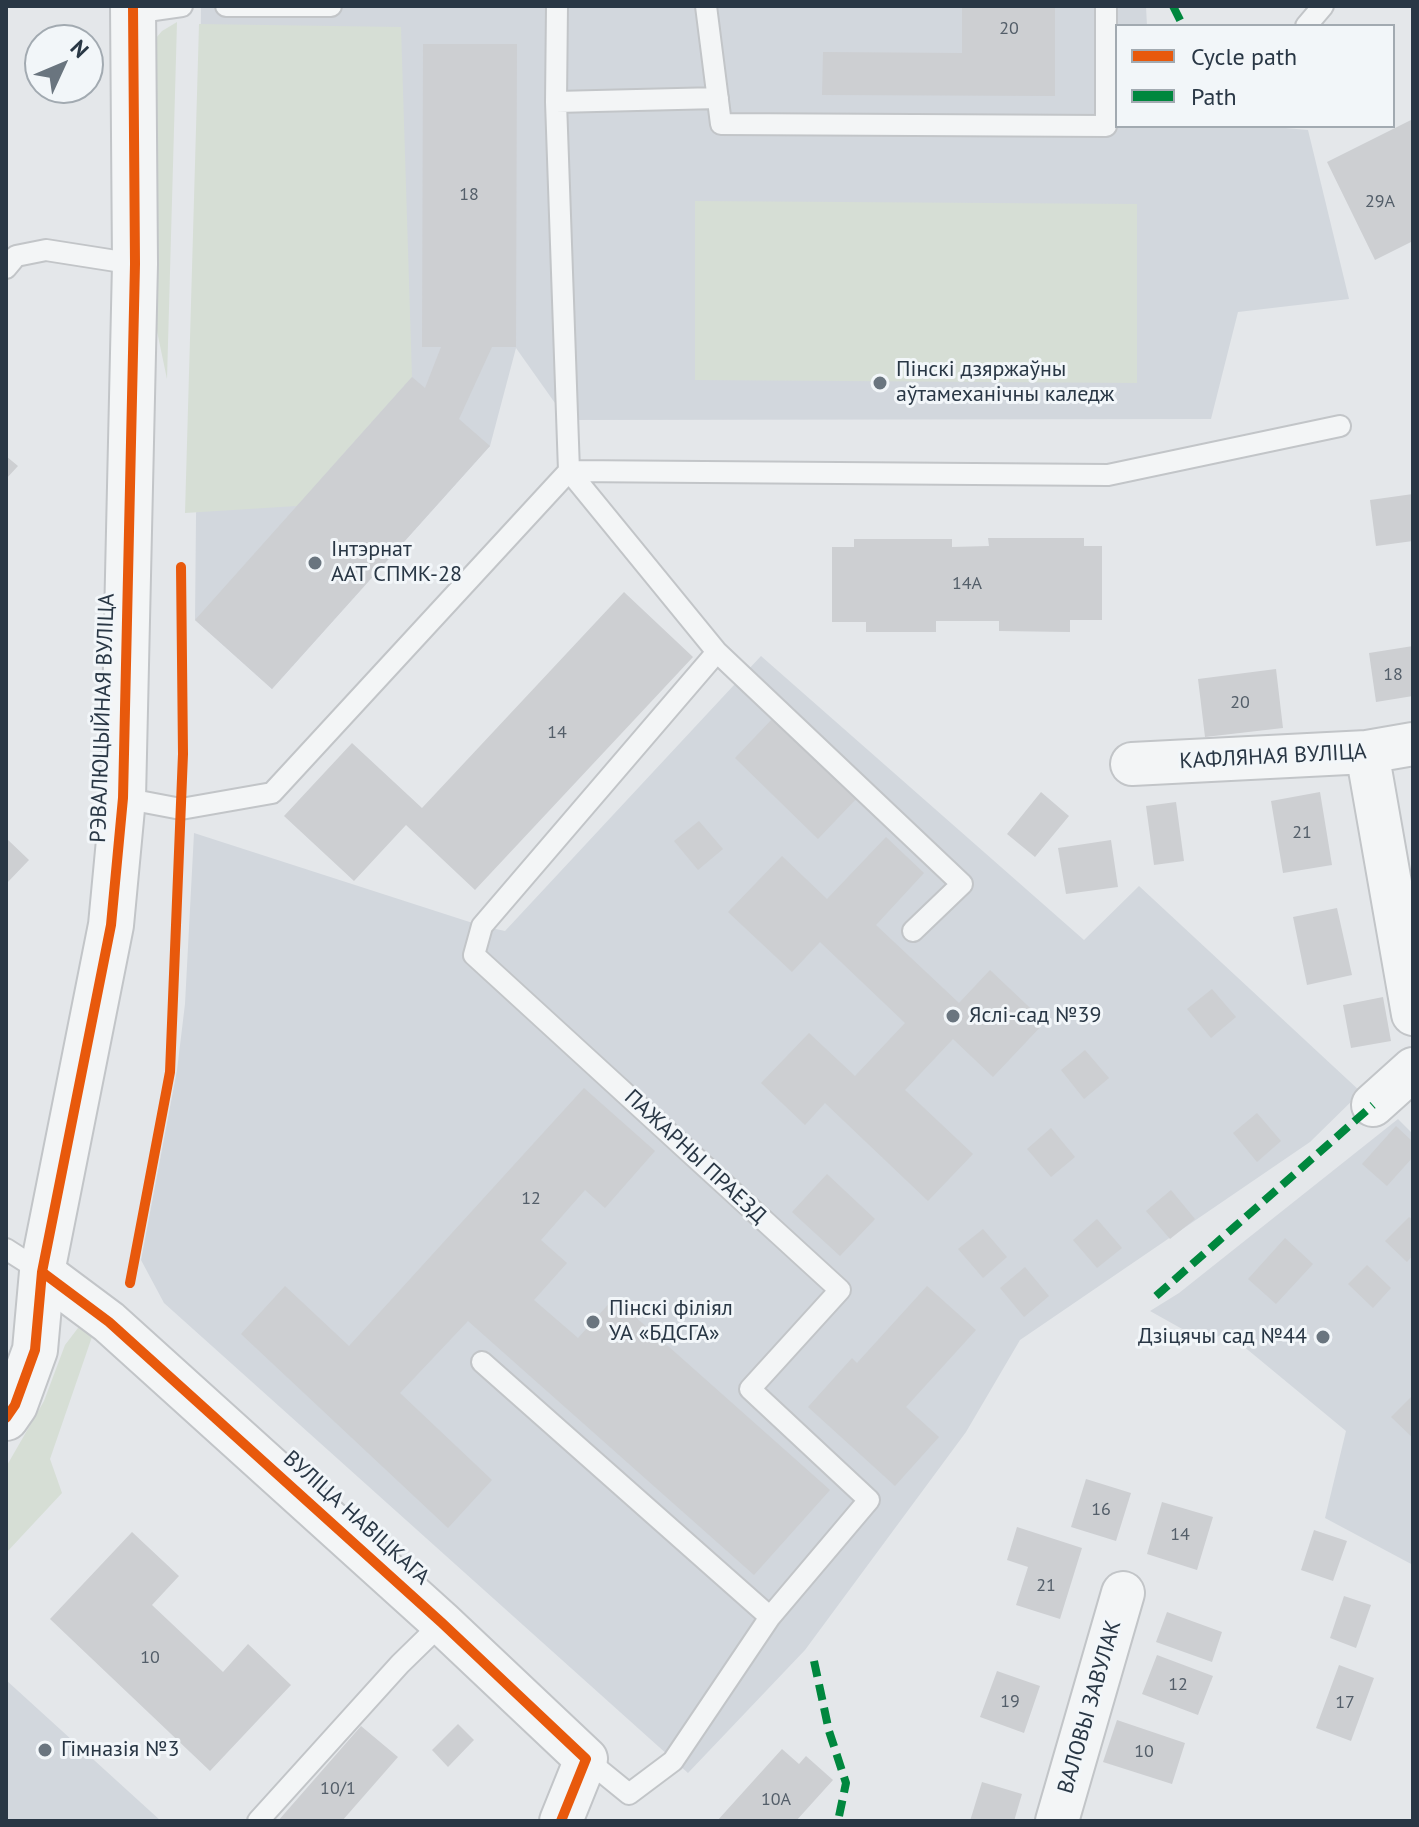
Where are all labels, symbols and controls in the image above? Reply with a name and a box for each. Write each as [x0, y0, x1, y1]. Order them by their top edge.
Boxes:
house number: 20 [999, 18, 1019, 40]
north arrow [24, 24, 104, 104]
legend [1115, 24, 1395, 128]
text: N [65, 34, 95, 64]
text: Cycle path [1191, 41, 1297, 72]
text: Path [1191, 81, 1237, 112]
house number: 18 [459, 184, 479, 206]
house number: 29А [1365, 191, 1395, 213]
place label: Пінскі дзяржаўны аўтамеханічны каледж [896, 357, 1114, 408]
marker: Пінскі дзяржаўны аўтамеханічны каледж [871, 374, 889, 392]
place label: Інтэрнат ААТ СПМК-28 [331, 537, 462, 588]
marker: Інтэрнат ААТ СПМК-28 [306, 554, 324, 572]
house number: 14А [952, 573, 982, 595]
street label: РЭВАЛЮЦЫЙНАЯ ВУЛІЦА [85, 593, 121, 843]
house number: 18 [1383, 664, 1403, 686]
house number: 20 [1230, 692, 1250, 714]
house number: 14 [547, 722, 567, 744]
street label: КАФЛЯНАЯ ВУЛІЦА [1179, 739, 1367, 775]
house number: 21 [1292, 822, 1312, 844]
place label: Яслі-сад №39 [969, 1003, 1101, 1029]
marker: Яслі-сад №39 [944, 1007, 962, 1025]
street label: ПАЖАРНЫ ПРАЕЗД [619, 1084, 771, 1230]
house number: 12 [521, 1188, 541, 1210]
place label: Пінскі філіял УА «БДСГА» [609, 1296, 733, 1348]
marker: Пінскі філіял УА «БДСГА» [584, 1313, 602, 1331]
place label: Дзіцячы сад №44 [1138, 1324, 1307, 1350]
marker: Дзіцячы сад №44 [1314, 1328, 1332, 1346]
street label: ВУЛІЦА НАВІЦКАГА [277, 1445, 435, 1591]
house number: 16 [1091, 1499, 1111, 1521]
house number: 14 [1170, 1524, 1190, 1546]
house number: 21 [1036, 1575, 1056, 1597]
street label: ВАЛОВЫ ЗАВУЛАК [1053, 1617, 1127, 1797]
house number: 10 [140, 1647, 160, 1669]
house number: 12 [1168, 1674, 1188, 1696]
house number: 19 [1000, 1691, 1020, 1713]
house number: 17 [1335, 1692, 1355, 1714]
place label: Гімназія №3 [61, 1737, 179, 1763]
marker: Гімназія №3 [36, 1741, 54, 1759]
house number: 10 [1134, 1741, 1154, 1763]
house number: 10/1 [320, 1778, 356, 1800]
house number: 10А [761, 1789, 791, 1811]

